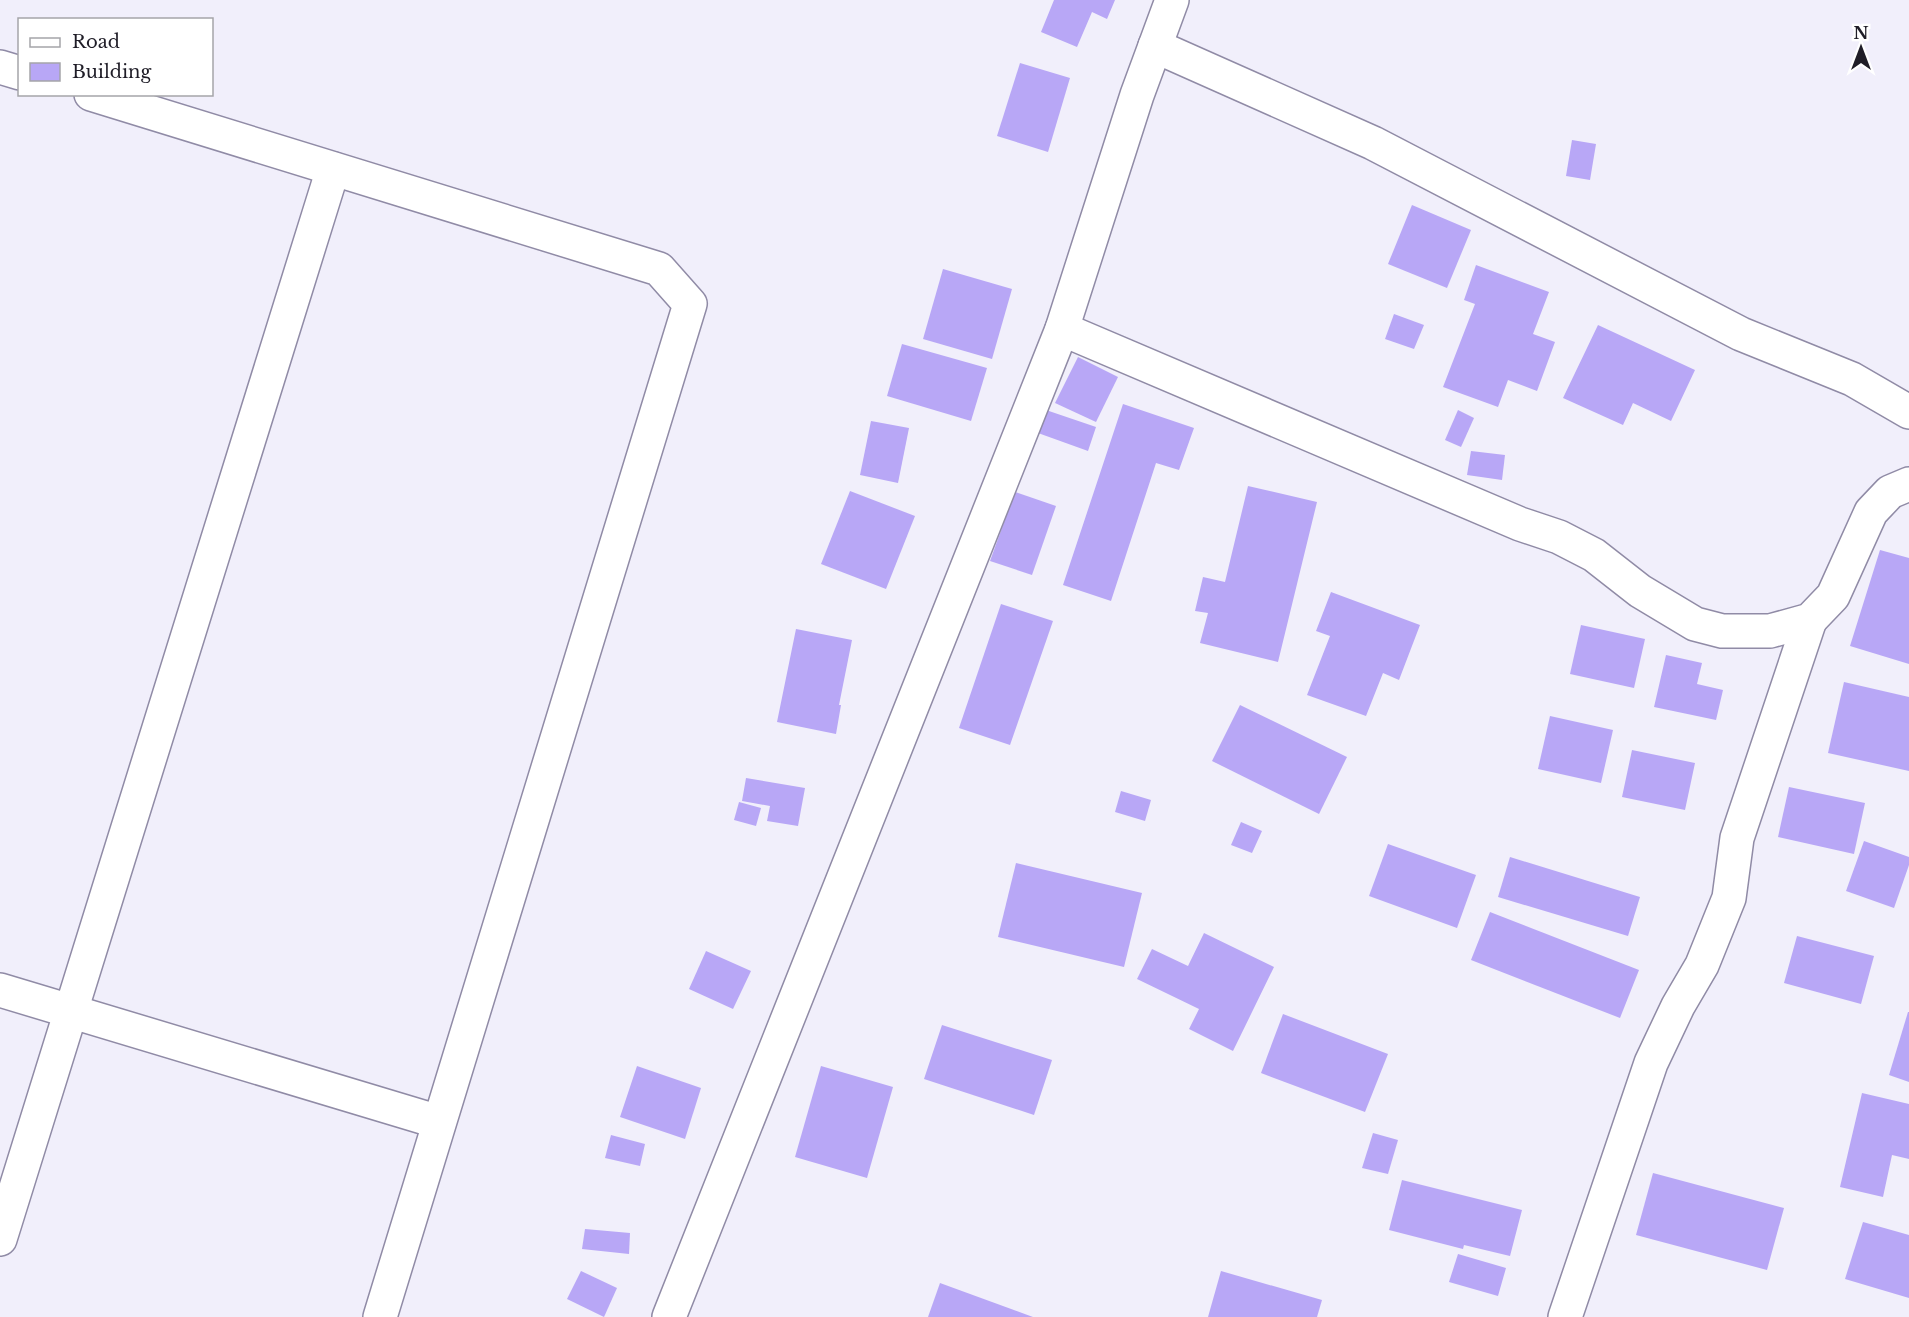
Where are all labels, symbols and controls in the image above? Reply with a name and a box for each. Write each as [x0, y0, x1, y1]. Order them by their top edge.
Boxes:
legend [18, 18, 213, 96]
north arrow [1831, 18, 1891, 78]
text: N [1853, 23, 1869, 43]
text: Road [72, 31, 120, 53]
text: Building [72, 61, 151, 83]

